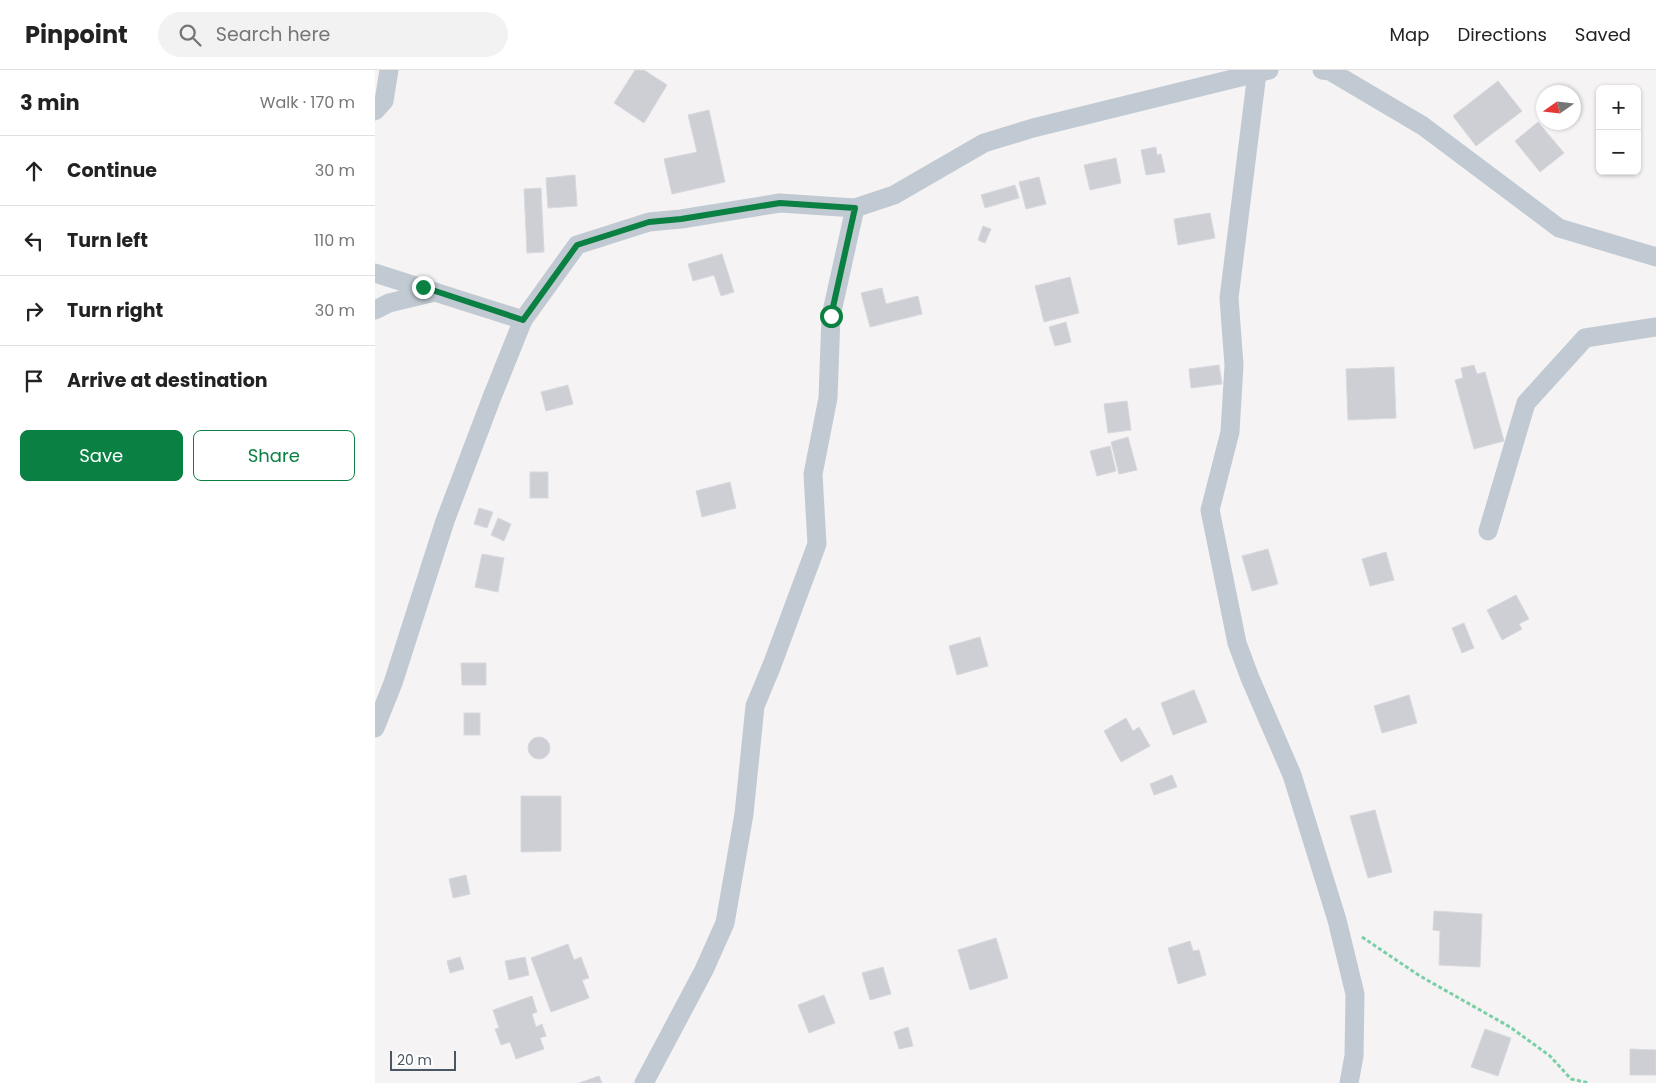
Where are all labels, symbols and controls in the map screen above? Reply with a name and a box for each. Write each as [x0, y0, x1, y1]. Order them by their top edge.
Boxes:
search box [158, 12, 508, 57]
text: Pinpoint [25, 18, 128, 51]
icon: search [176, 21, 204, 49]
text: Search here [216, 21, 330, 48]
text: Map [1390, 22, 1429, 47]
text: Directions [1457, 22, 1547, 47]
text: Saved [1575, 22, 1631, 47]
north arrow [1536, 85, 1581, 130]
map controls [1596, 85, 1641, 175]
button: + [1596, 85, 1641, 130]
text: 3 min [20, 88, 80, 117]
text: Walk · 170 m [260, 91, 355, 114]
button: − [1596, 130, 1641, 175]
icon: ahead [20, 157, 48, 185]
text: Continue [67, 157, 157, 184]
text: 30 m [315, 159, 355, 182]
icon: left [20, 227, 48, 255]
text: Turn left [67, 227, 148, 254]
text: 110 m [314, 229, 355, 252]
route end [412, 276, 435, 299]
icon: right [20, 297, 48, 325]
text: Turn right [67, 297, 163, 324]
text: 30 m [315, 299, 355, 322]
route start [820, 305, 843, 328]
icon: arrive [20, 367, 48, 395]
text: Arrive at destination [67, 367, 268, 394]
button: Save [20, 430, 183, 481]
button: Share [193, 430, 355, 481]
scale bar [390, 1048, 456, 1071]
text: 20 m [397, 1050, 432, 1070]

